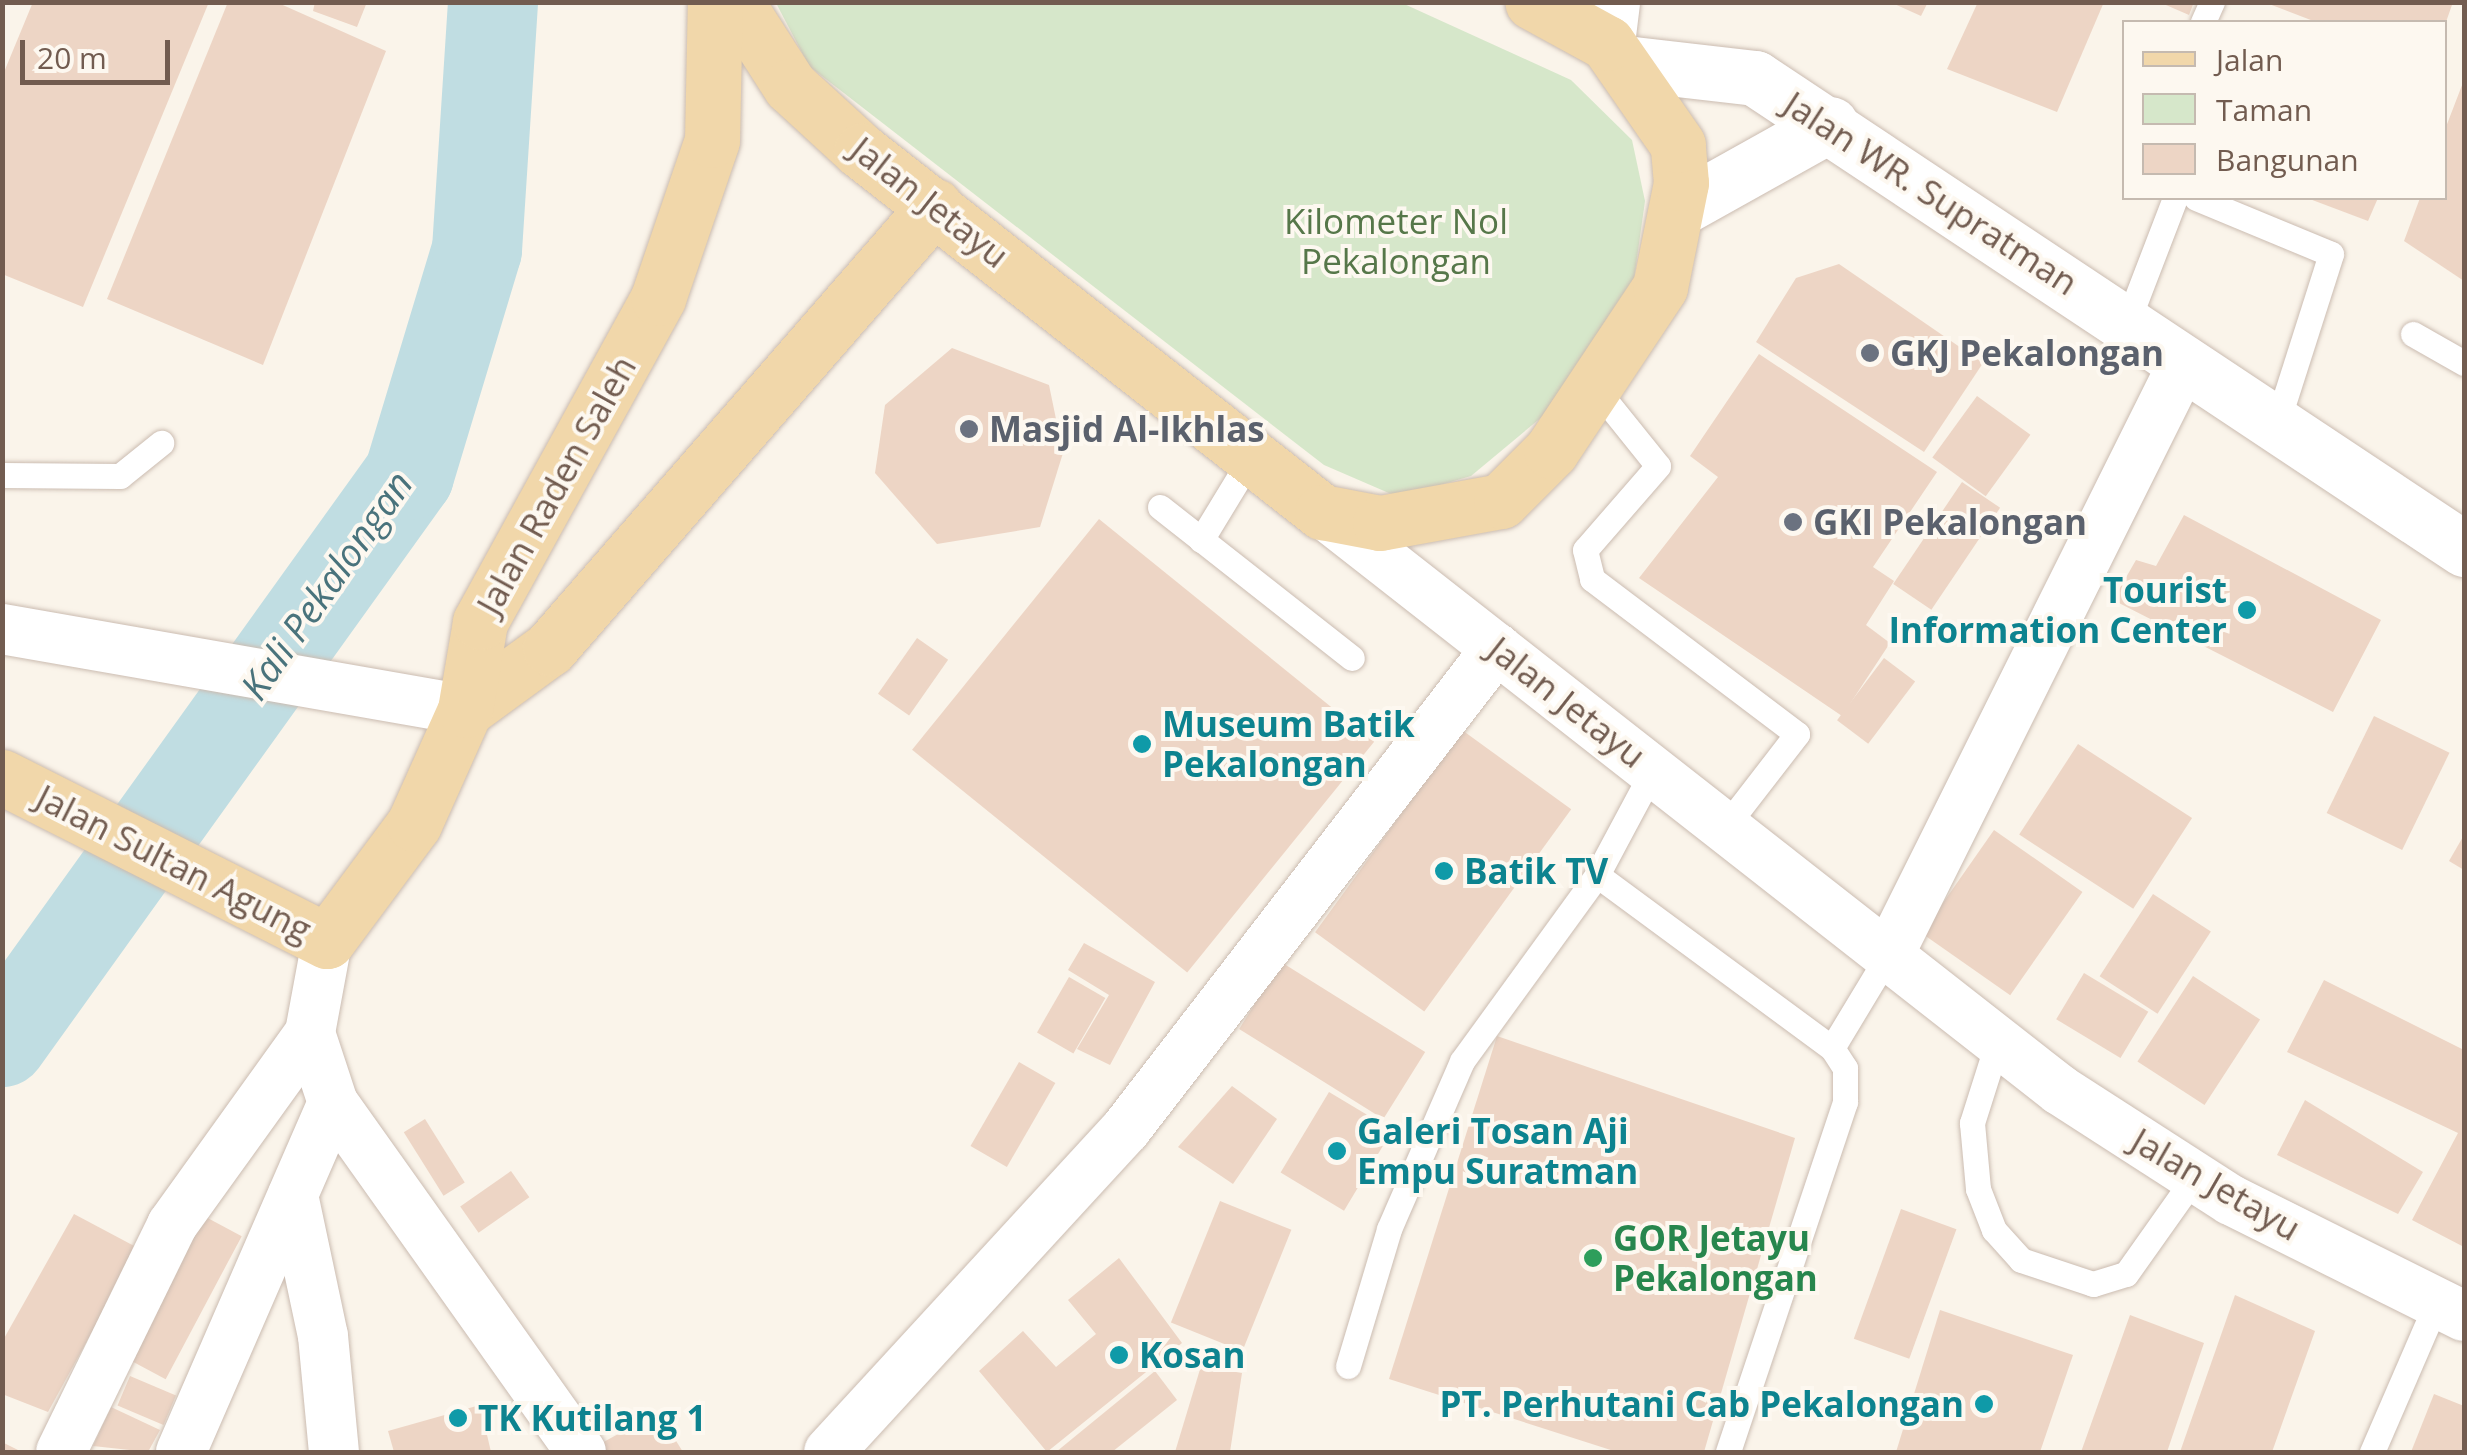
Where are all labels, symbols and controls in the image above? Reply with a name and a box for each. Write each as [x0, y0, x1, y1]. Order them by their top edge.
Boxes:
scale bar [25, 20, 175, 82]
legend [2122, 20, 2447, 200]
text: 20 m [37, 37, 107, 78]
text: Jalan [2216, 39, 2283, 80]
street label: Jalan WR. Supratman [1776, 82, 2086, 304]
text: Taman [2216, 89, 2312, 130]
street label: Jalan Jetayu [843, 128, 1017, 276]
text: Bangunan [2216, 139, 2359, 180]
park label: Kilometer Nol Pekalongan [1284, 200, 1508, 282]
place label: GKJ Pekalongan [1890, 332, 2164, 374]
marker: GKJ Pekalongan [1859, 342, 1881, 364]
street label: Jalan Raden Saleh [468, 348, 644, 622]
place label: Masjid Al-Ikhlas [989, 408, 1265, 450]
marker: Masjid Al-Ikhlas [958, 418, 980, 440]
water label: Kali Pekalongan [230, 462, 422, 708]
place label: GKI Pekalongan [1813, 501, 2087, 543]
marker: GKI Pekalongan [1782, 511, 1804, 533]
place label: Tourist Information Center [1888, 569, 2227, 651]
marker: Tourist Information Center [2236, 599, 2258, 621]
street label: Jalan Jetayu [1480, 628, 1654, 776]
place label: Museum Batik Pekalongan [1162, 703, 1415, 785]
marker: Museum Batik Pekalongan [1131, 733, 1153, 755]
street label: Jalan Sultan Agung [30, 776, 318, 950]
place label: Batik TV [1464, 850, 1608, 892]
marker: Batik TV [1433, 860, 1455, 882]
place label: Galeri Tosan Aji Empu Suratman [1357, 1110, 1638, 1192]
street label: Jalan Jetayu [2124, 1119, 2308, 1249]
marker: Galeri Tosan Aji Empu Suratman [1326, 1140, 1348, 1162]
place label: GOR Jetayu Pekalongan [1613, 1217, 1818, 1299]
marker: GOR Jetayu Pekalongan [1582, 1247, 1604, 1269]
place label: Kosan [1139, 1334, 1245, 1376]
marker: Kosan [1108, 1344, 1130, 1366]
place label: PT. Perhutani Cab Pekalongan [1440, 1383, 1964, 1425]
marker: PT. Perhutani Cab Pekalongan [1973, 1393, 1995, 1415]
place label: TK Kutilang 1 [478, 1397, 706, 1439]
marker: TK Kutilang 1 [447, 1407, 469, 1429]

